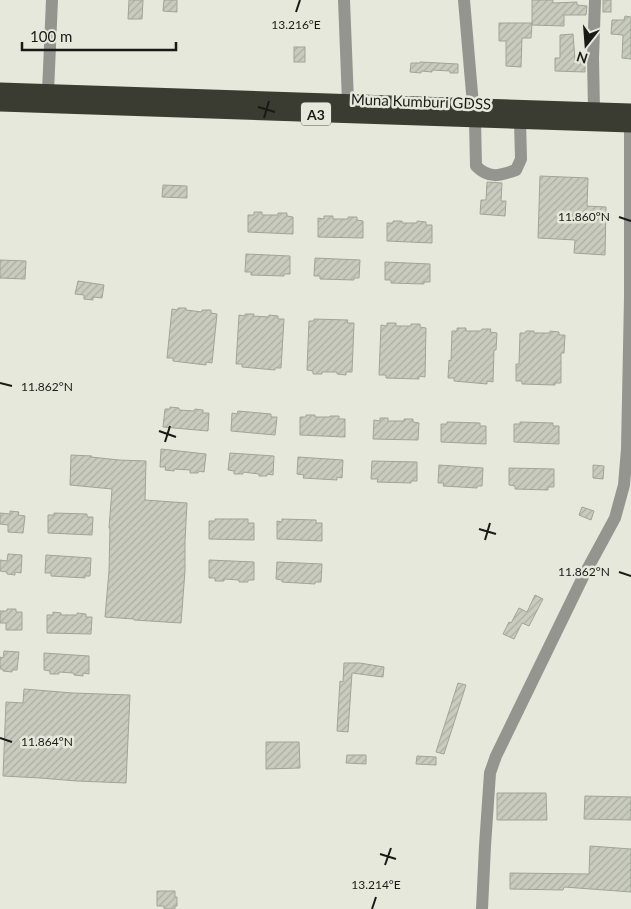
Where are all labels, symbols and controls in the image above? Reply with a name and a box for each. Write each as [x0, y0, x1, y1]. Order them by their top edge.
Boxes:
text: 13.216°E [271, 17, 321, 32]
scale bar [22, 20, 176, 52]
north arrow [561, 20, 611, 70]
text: 100 m [30, 27, 72, 45]
text: N [574, 48, 590, 68]
street label: Muna Kumburi GDSS [351, 90, 491, 112]
road number: A3 [301, 102, 331, 126]
text: 11.860°N [558, 209, 610, 224]
text: 11.862°N [21, 379, 73, 394]
text: 11.862°N [558, 564, 610, 579]
text: 11.864°N [21, 734, 73, 749]
text: 13.214°E [351, 877, 401, 892]

